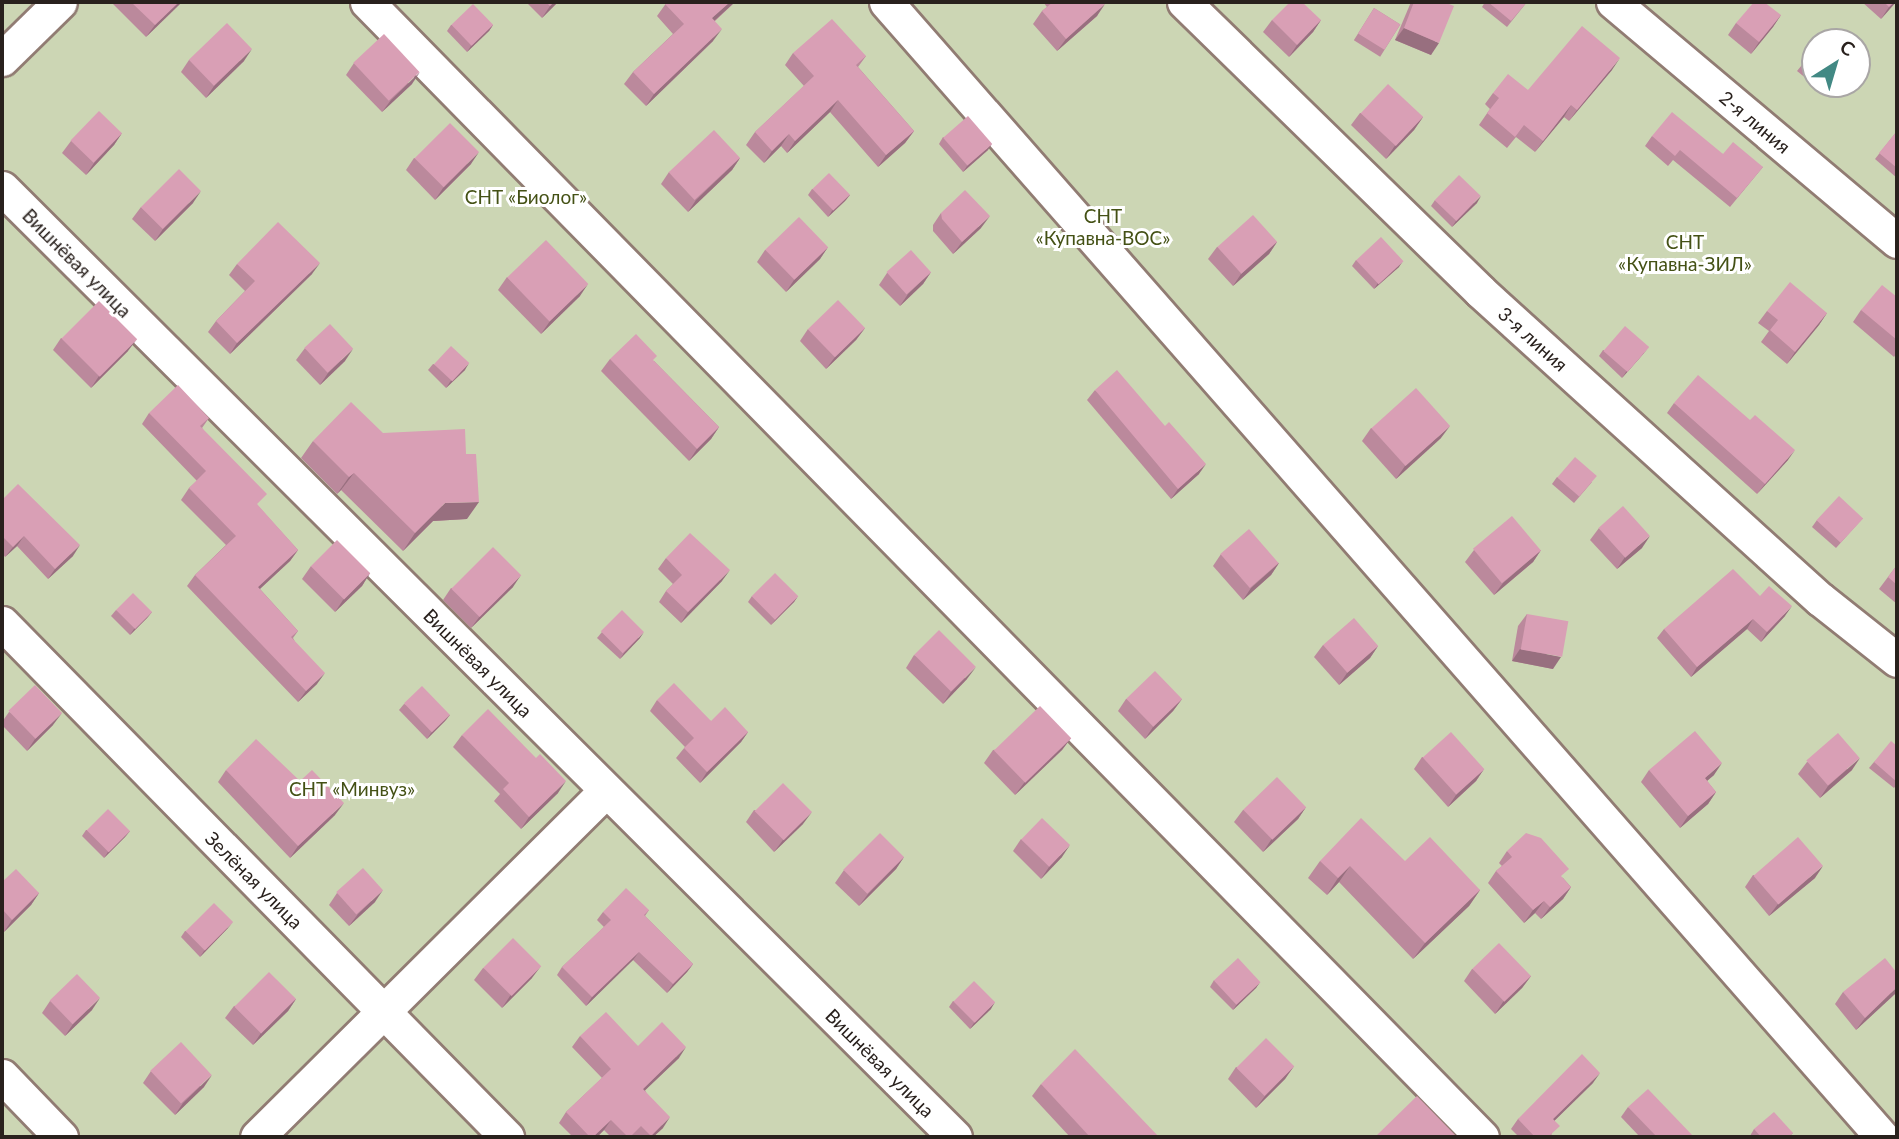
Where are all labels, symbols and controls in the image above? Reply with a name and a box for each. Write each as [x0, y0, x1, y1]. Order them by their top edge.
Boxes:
north arrow [1801, 28, 1871, 98]
text: С [1836, 34, 1860, 60]
street label: 2-я линия [1715, 86, 1795, 158]
park label: СНТ «Биолог» [465, 186, 587, 208]
street label: Вишнёвая улица [18, 204, 136, 322]
park label: СНТ «Купавна-ВОС» [1036, 205, 1170, 249]
park label: СНТ «Купавна-ЗИЛ» [1618, 231, 1752, 275]
street label: 3-я линия [1494, 302, 1572, 376]
street label: Вишнёвая улица [419, 604, 537, 722]
park label: СНТ «Минвуз» [289, 778, 415, 800]
street label: Зелёная улица [201, 827, 307, 933]
street label: Вишнёвая улица [821, 1004, 939, 1122]

